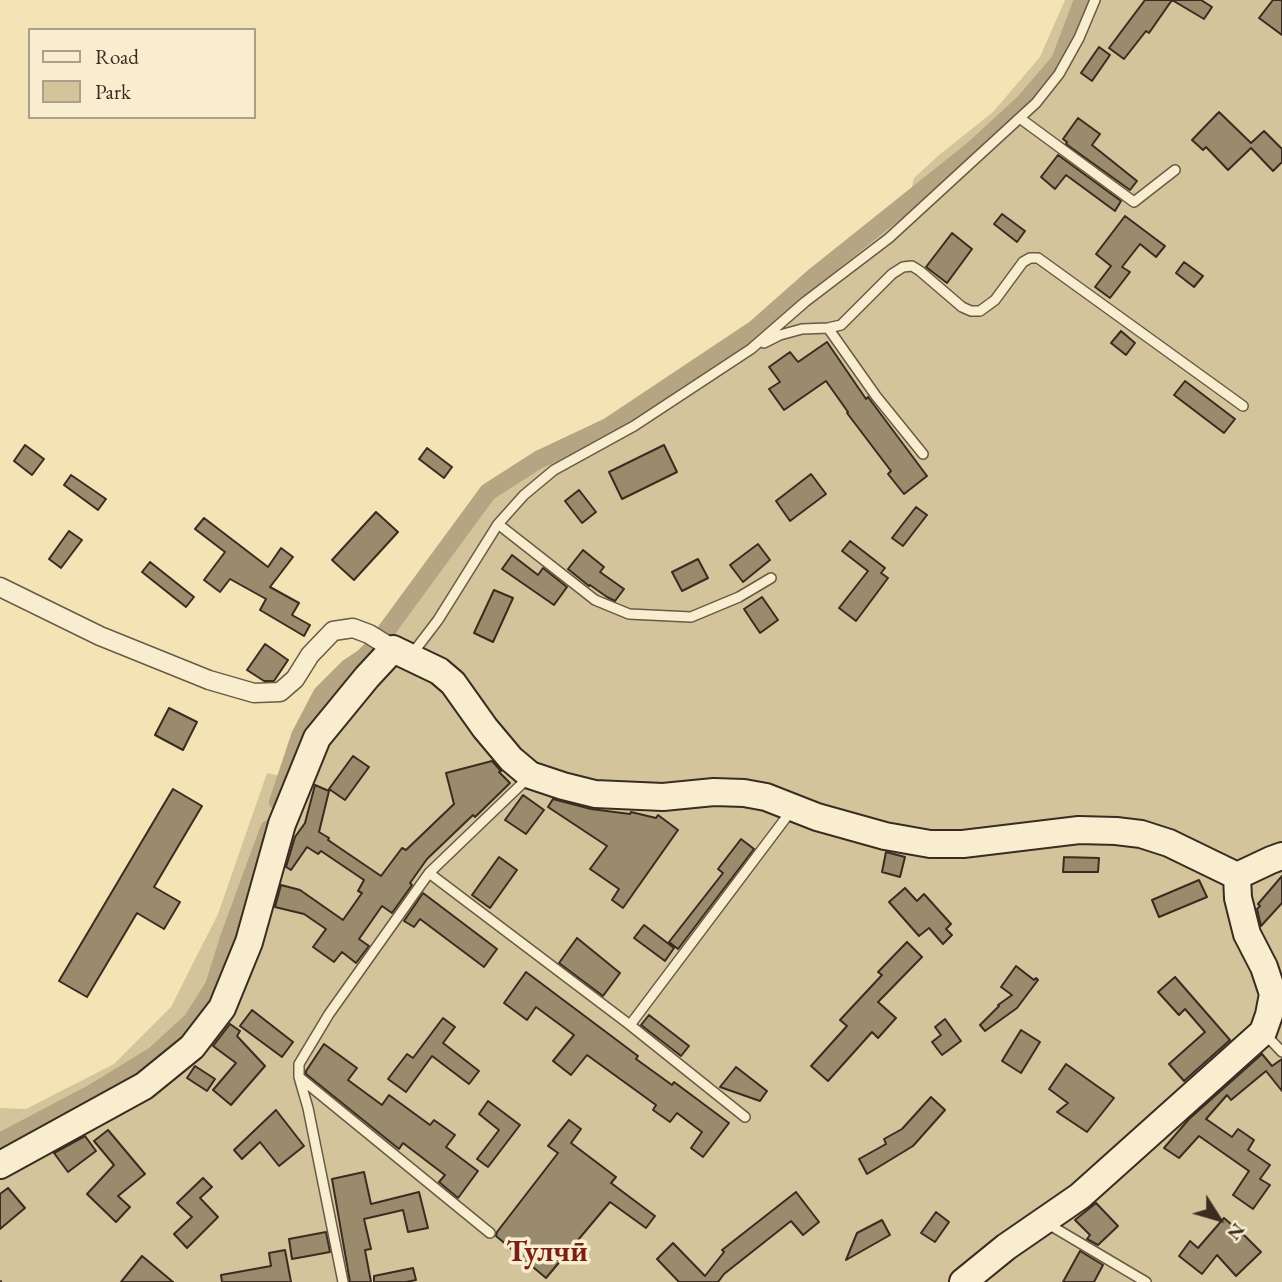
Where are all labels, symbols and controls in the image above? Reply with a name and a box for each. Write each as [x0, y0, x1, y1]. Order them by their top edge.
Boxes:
legend [28, 28, 256, 119]
text: Road [95, 43, 139, 70]
text: Park [95, 78, 131, 105]
north arrow [1184, 1184, 1254, 1254]
text: N [1222, 1218, 1251, 1246]
district label: Тулчӣ [506, 1235, 588, 1271]

